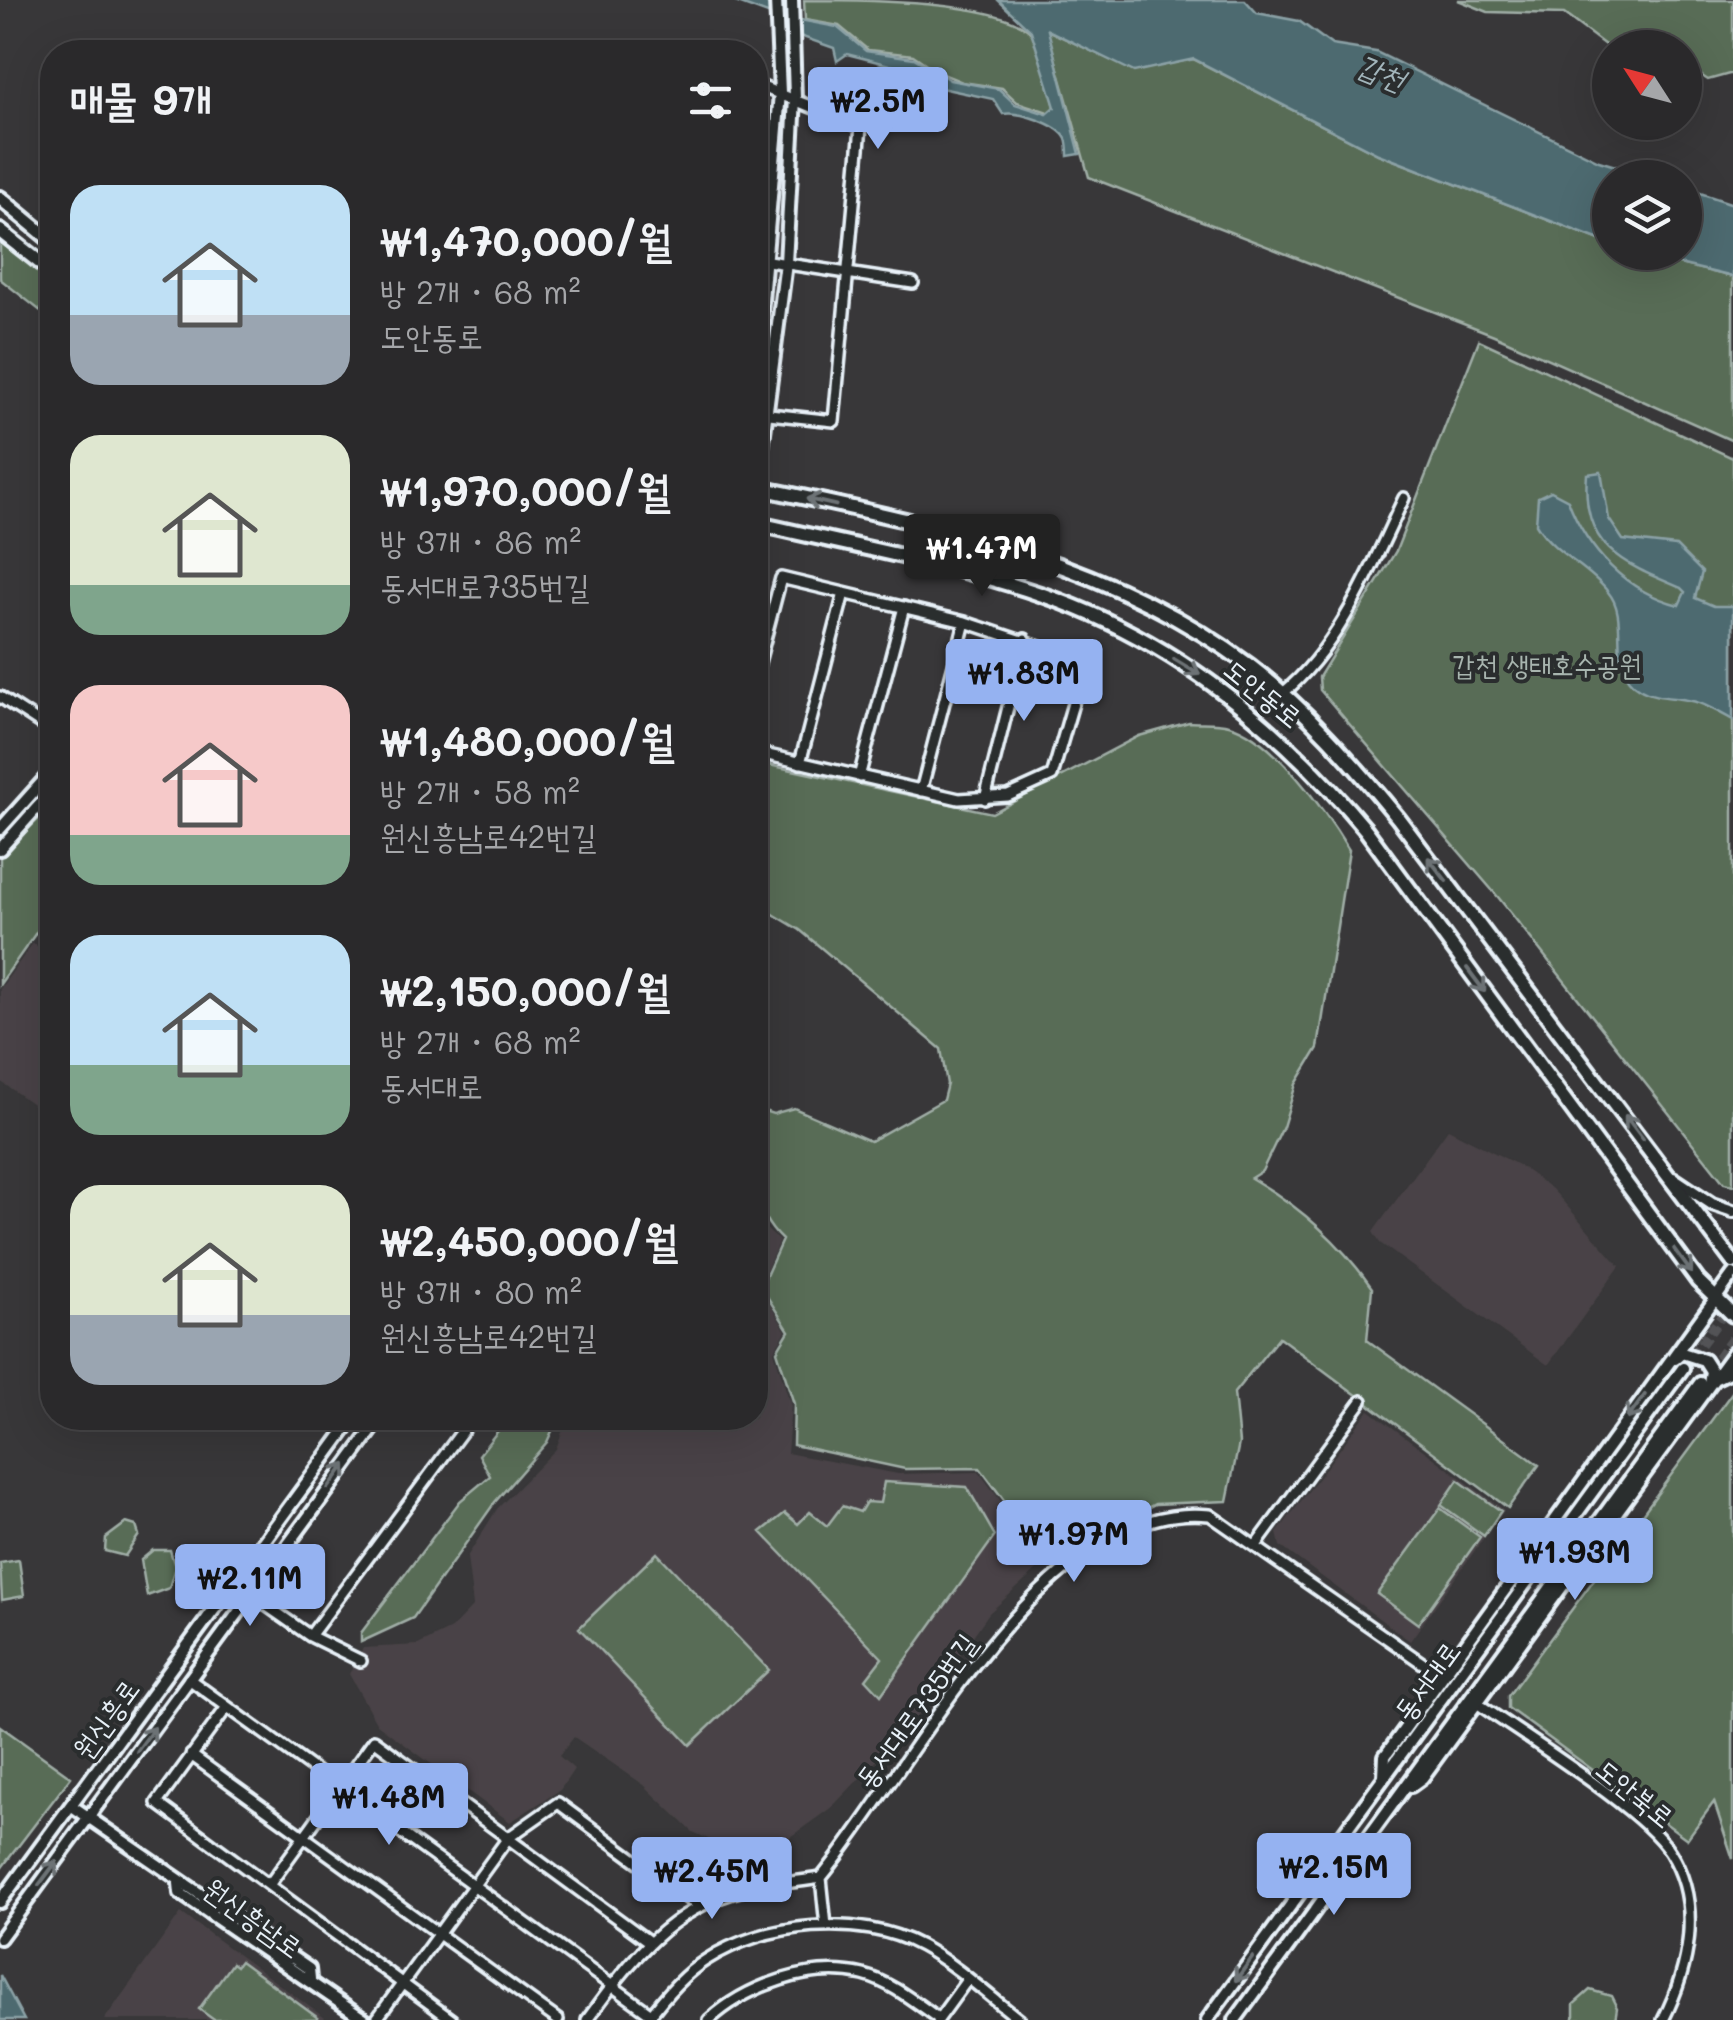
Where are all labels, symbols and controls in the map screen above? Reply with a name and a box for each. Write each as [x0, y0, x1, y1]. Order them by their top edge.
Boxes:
north arrow [1592, 30, 1702, 140]
map controls [1592, 30, 1702, 270]
water label: 갑천 [1352, 44, 1414, 100]
pin: ₩2.5M [808, 67, 948, 152]
text: 매물 9개 [70, 71, 212, 126]
icon: filters [683, 73, 738, 128]
text: ₩2.5M [830, 78, 926, 120]
button: layers [1592, 160, 1702, 270]
text: ₩1,470,000/월 [380, 212, 672, 267]
icon: home [150, 225, 270, 345]
text: 방 2개 · 68 m² [380, 270, 581, 312]
text: 도안동로 [380, 314, 483, 356]
text: ₩1,970,000/월 [380, 462, 671, 517]
icon: home [150, 475, 270, 595]
one-way arrow [806, 491, 838, 510]
pin: ₩1.47M [901, 514, 1063, 599]
text: 방 3개 · 86 m² [380, 520, 581, 562]
text: ₩1.47M [926, 525, 1038, 567]
text: 동서대로735번길 [380, 564, 590, 606]
pin: ₩1.83M [943, 639, 1105, 724]
park label: 갑천 생태호수공원 [1452, 646, 1642, 682]
text: ₩1.83M [968, 650, 1080, 692]
street label: 도안동로 [1217, 650, 1310, 735]
one-way arrow [1172, 656, 1201, 677]
text: ₩1,480,000/월 [380, 712, 675, 767]
icon: home [150, 725, 270, 845]
text: 방 2개 · 58 m² [380, 770, 580, 812]
text: 원신흥남로42번길 [380, 814, 597, 856]
one-way arrow [1427, 856, 1448, 883]
text: ₩2,150,000/월 [380, 962, 670, 1017]
one-way arrow [1466, 966, 1487, 993]
icon: home [150, 975, 270, 1095]
text: 방 2개 · 68 m² [380, 1020, 581, 1062]
text: 동서대로 [380, 1064, 483, 1106]
one-way arrow [1623, 1114, 1644, 1141]
text: ₩2,450,000/월 [380, 1212, 678, 1267]
icon: home [150, 1225, 270, 1345]
one-way arrow [1672, 1247, 1693, 1274]
text: 방 3개 · 80 m² [380, 1270, 582, 1312]
text: 원신흥남로42번길 [380, 1314, 597, 1356]
one-way arrow [1626, 1392, 1647, 1420]
one-way arrow [326, 1463, 347, 1491]
pin: ₩1.97M [993, 1500, 1155, 1585]
text: ₩1.97M [1019, 1511, 1129, 1553]
pin: ₩1.93M [1494, 1518, 1656, 1603]
text: ₩1.93M [1519, 1529, 1631, 1571]
pin: ₩2.11M [169, 1544, 331, 1629]
text: ₩2.11M [197, 1555, 303, 1597]
street label: 동서대로735번길 [847, 1626, 984, 1795]
street label: 동서대로 [1385, 1633, 1467, 1727]
street label: 원신흥로 [64, 1671, 146, 1765]
one-way arrow [135, 1726, 156, 1753]
street label: 도안북로 [1589, 1750, 1682, 1835]
pin: ₩1.48M [308, 1763, 470, 1848]
text: ₩1.48M [332, 1774, 446, 1816]
pin: ₩2.15M [1253, 1833, 1415, 1918]
pin: ₩2.45M [631, 1837, 793, 1922]
text: ₩2.15M [1279, 1844, 1389, 1886]
text: ₩2.45M [654, 1848, 770, 1890]
one-way arrow [38, 1860, 59, 1887]
street label: 원신흥남로 [197, 1870, 310, 1965]
one-way arrow [1234, 1955, 1255, 1982]

